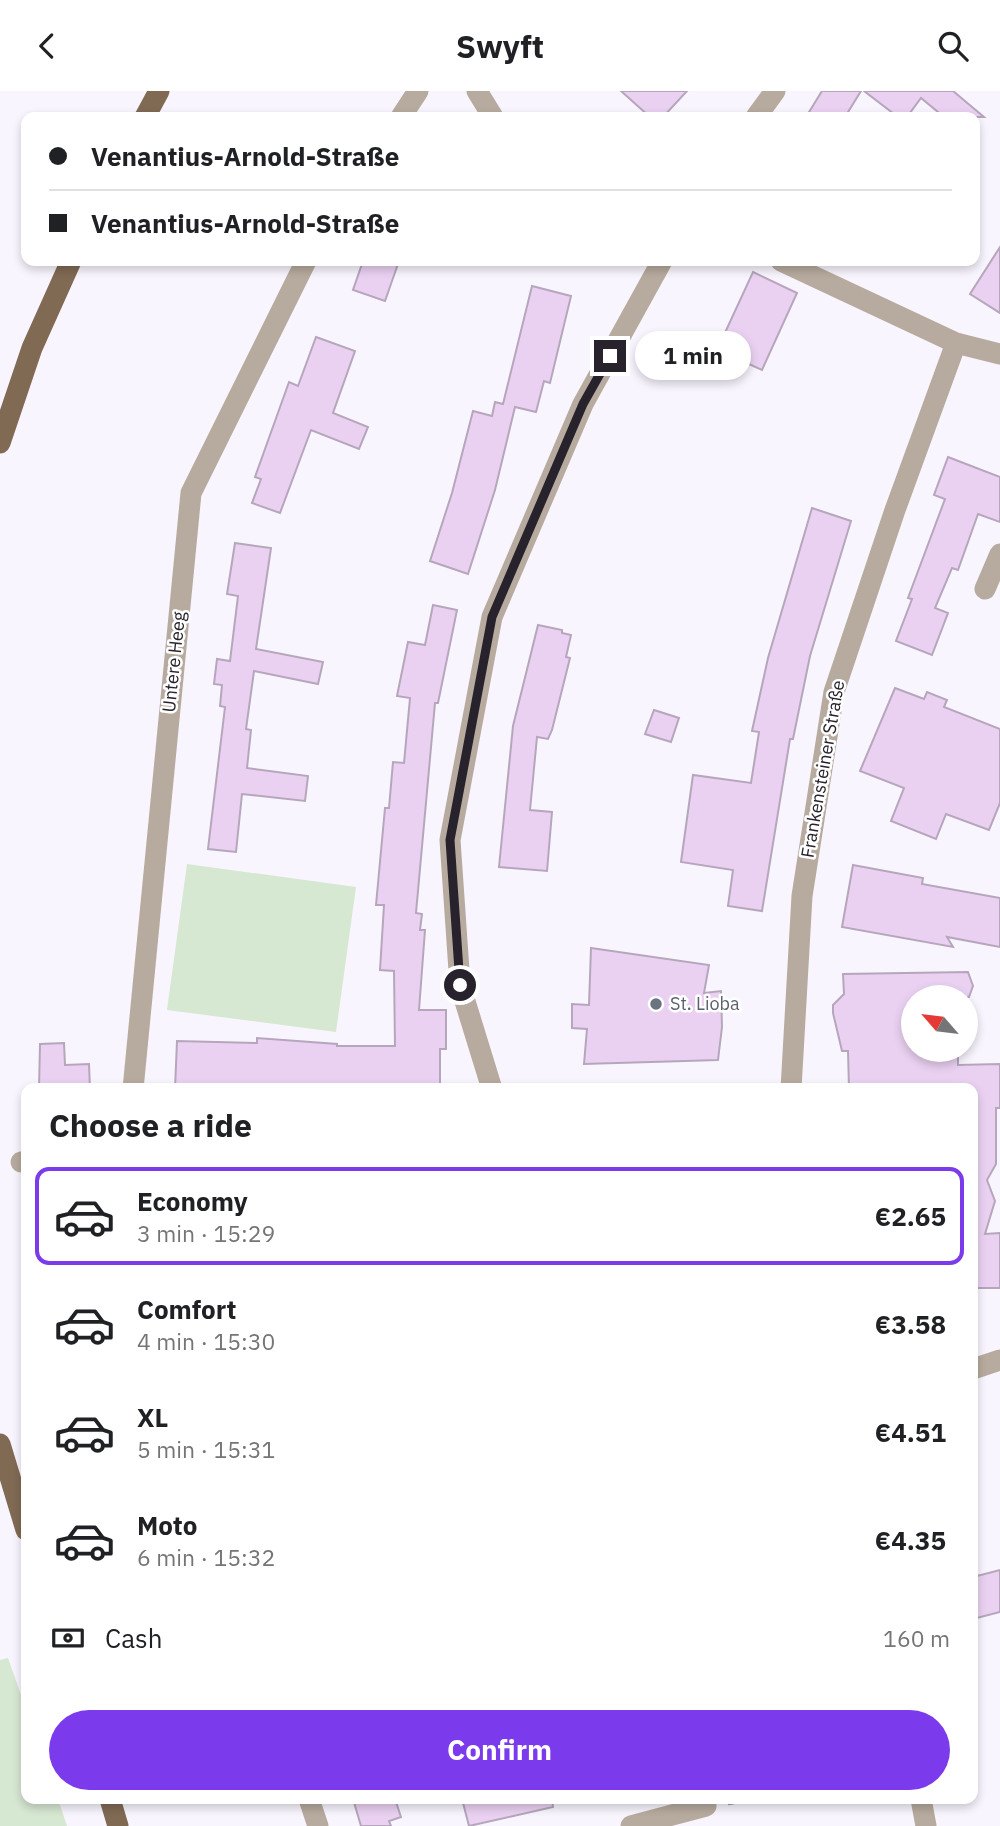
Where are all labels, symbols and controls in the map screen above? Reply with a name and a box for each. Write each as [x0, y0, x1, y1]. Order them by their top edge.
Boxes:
text: Swyft [456, 25, 544, 67]
icon: back [28, 27, 66, 65]
icon: search [934, 27, 972, 65]
text: Venantius-Arnold-Straße [91, 139, 399, 173]
text: Venantius-Arnold-Straße [91, 206, 399, 240]
callout: 1 min [634, 331, 750, 381]
route end [594, 340, 626, 372]
text: 1 min [663, 340, 723, 370]
street label: Untere Heeg [157, 610, 190, 713]
street label: Frankensteiner Straße [796, 678, 849, 860]
route start [444, 969, 476, 1001]
north arrow [901, 985, 978, 1062]
map controls [901, 985, 978, 1062]
place label: St. Lioba [670, 992, 740, 1015]
marker: St. Lioba [648, 996, 664, 1012]
text: Choose a ride [49, 1104, 252, 1146]
text: Economy [137, 1184, 248, 1218]
icon: car [53, 1185, 116, 1248]
text: €2.65 [875, 1199, 946, 1233]
text: 3 min · 15:29 [137, 1218, 275, 1248]
text: Comfort [137, 1292, 236, 1326]
icon: car [53, 1293, 116, 1356]
text: €3.58 [875, 1307, 946, 1341]
text: 4 min · 15:30 [137, 1326, 275, 1356]
text: XL [137, 1400, 168, 1434]
icon: car [53, 1401, 116, 1464]
text: €4.51 [875, 1415, 946, 1449]
text: 5 min · 15:31 [137, 1434, 275, 1464]
text: Moto [137, 1508, 197, 1542]
icon: car [53, 1509, 116, 1572]
text: €4.35 [875, 1523, 946, 1557]
text: 6 min · 15:32 [137, 1542, 275, 1572]
icon: cash [49, 1619, 87, 1657]
text: Cash [105, 1621, 162, 1655]
text: 160 m [883, 1623, 950, 1653]
button: Confirm [49, 1710, 950, 1790]

